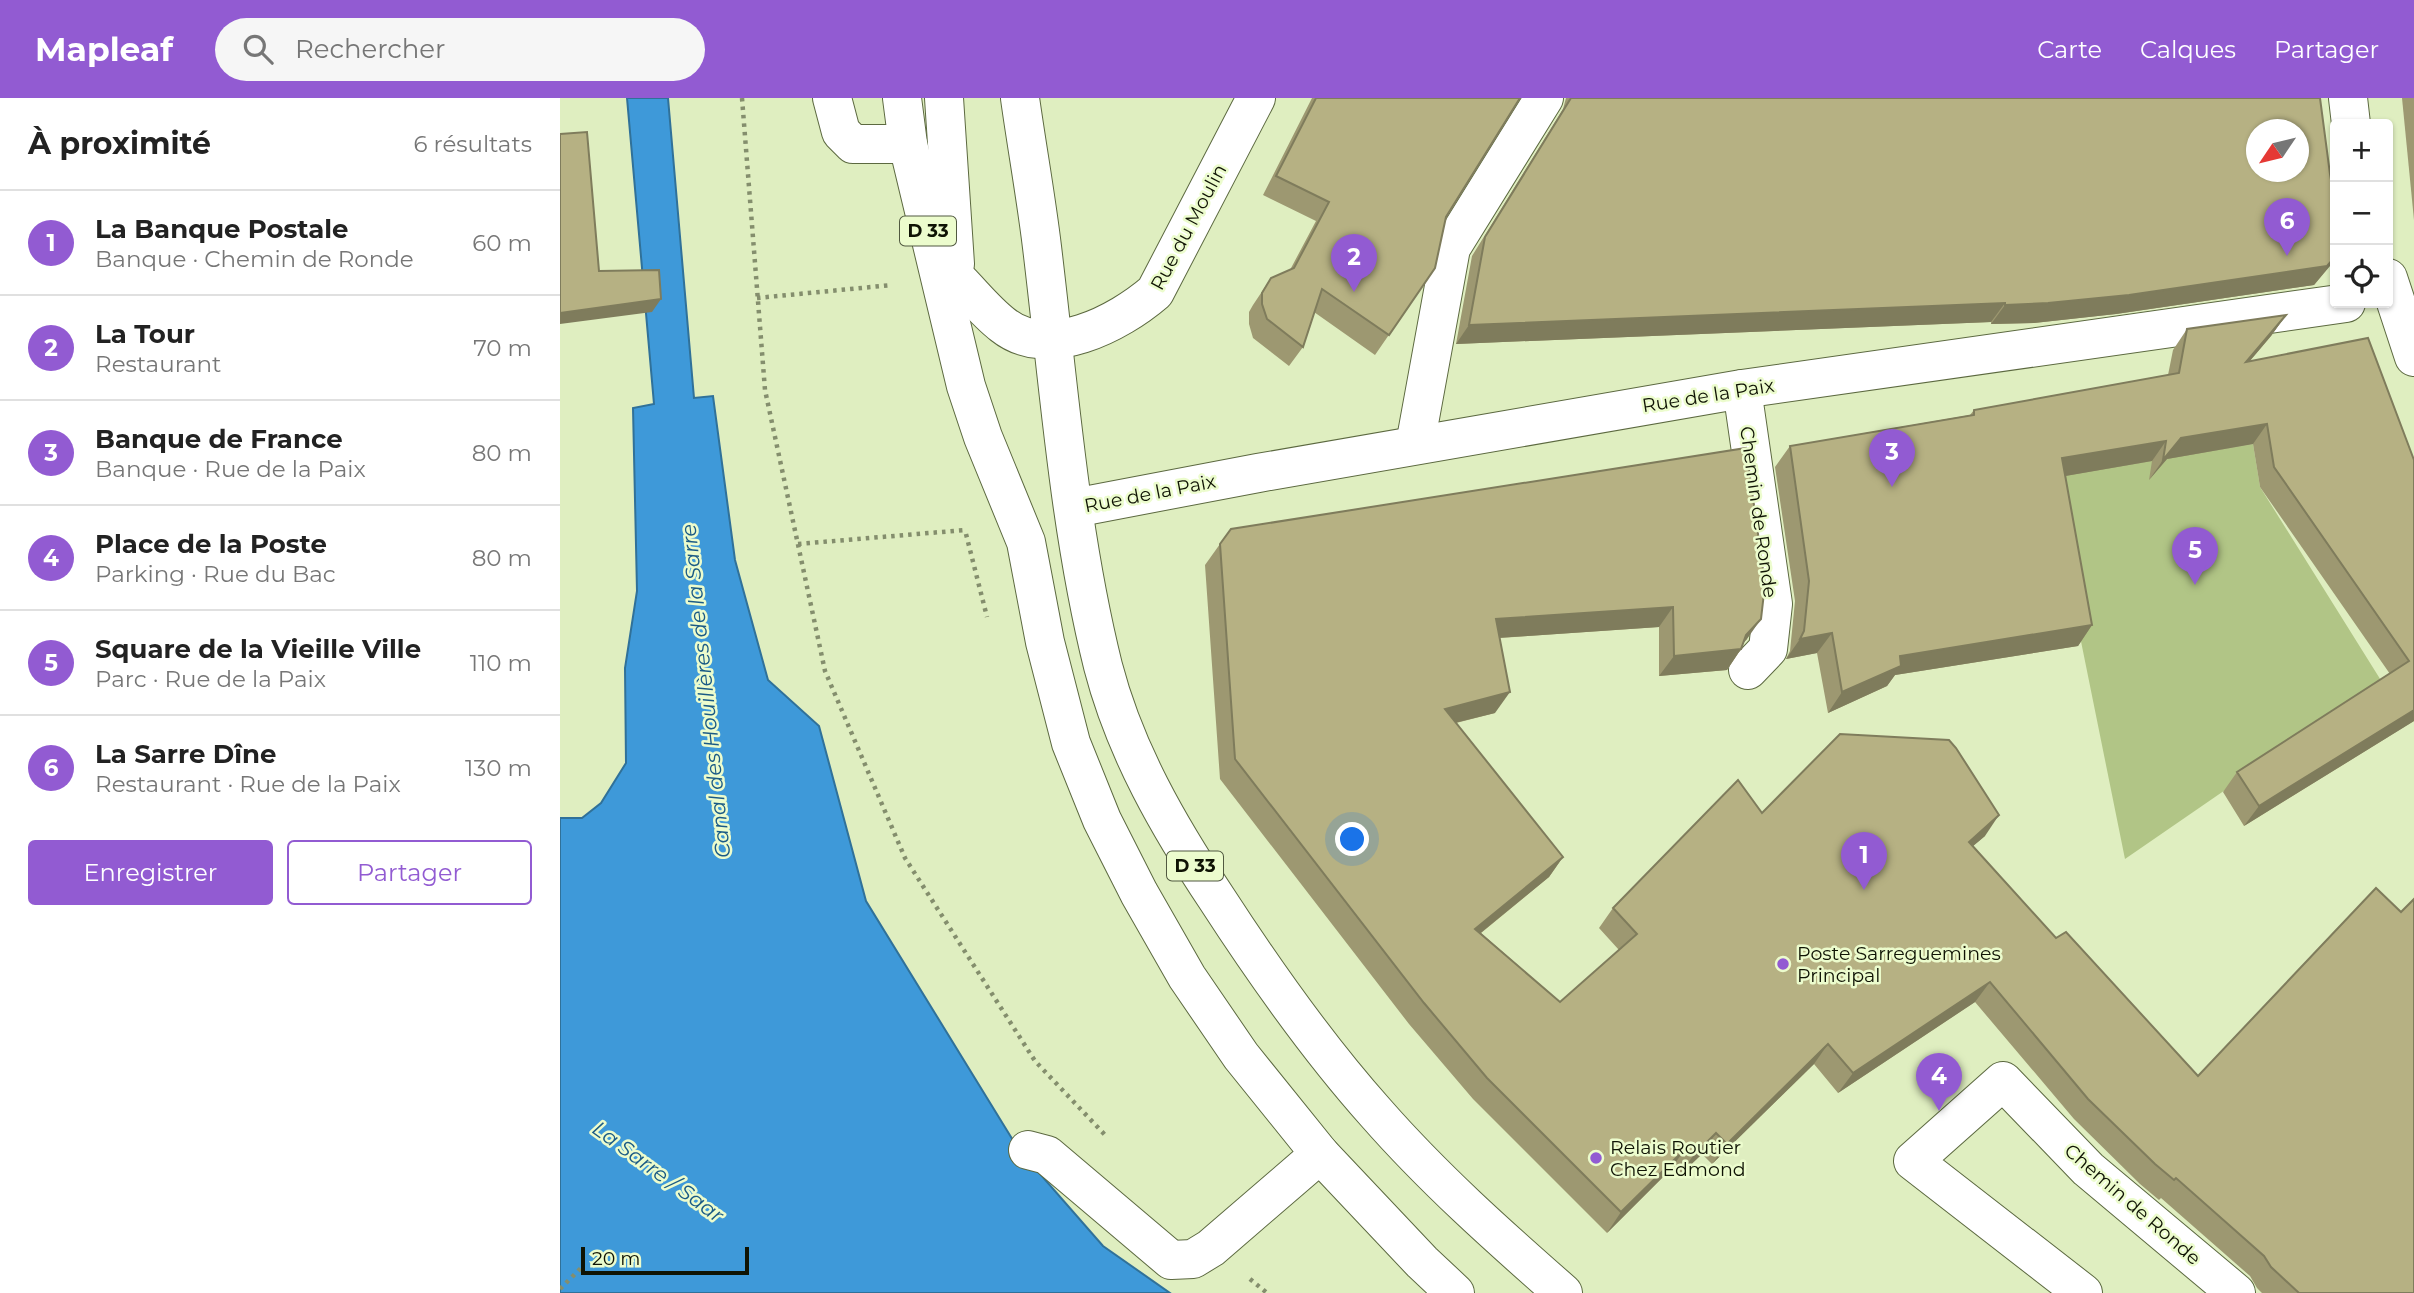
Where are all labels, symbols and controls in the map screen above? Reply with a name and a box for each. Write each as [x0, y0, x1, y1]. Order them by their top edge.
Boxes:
search box [215, 18, 705, 81]
text: Mapleaf [35, 29, 173, 69]
icon: search [239, 30, 277, 68]
text: Rechercher [295, 33, 446, 65]
text: Carte [2037, 35, 2102, 64]
text: Calques [2140, 35, 2236, 64]
text: Partager [2274, 35, 2379, 64]
north arrow [2246, 119, 2309, 182]
map controls [2330, 119, 2393, 308]
button: + [2330, 119, 2393, 182]
text: À proximité [28, 125, 211, 162]
text: 6 résultats [413, 130, 532, 158]
street label: Rue du Moulin [1146, 160, 1231, 294]
button: − [2330, 182, 2393, 245]
pin: 6 [2264, 198, 2310, 256]
text: La Banque Postale [95, 213, 348, 245]
road number: D 33 [900, 216, 956, 246]
text: 1 [46, 229, 56, 257]
text: 60 m [472, 229, 532, 257]
pin: 2 [1331, 234, 1377, 292]
text: Banque · Chemin de Ronde [95, 245, 414, 273]
button: locate [2330, 245, 2393, 308]
text: La Tour [95, 318, 195, 350]
text: 2 [44, 334, 58, 362]
text: 70 m [473, 334, 532, 362]
text: Restaurant [95, 350, 221, 378]
street label: Rue de la Paix [1640, 374, 1776, 417]
text: Banque de France [95, 423, 343, 455]
street label: Chemin de Ronde [1735, 425, 1782, 599]
pin: 3 [1869, 429, 1915, 487]
text: 3 [44, 439, 58, 467]
text: 80 m [472, 439, 532, 467]
text: Banque · Rue de la Paix [95, 455, 366, 483]
street label: Rue de la Paix [1082, 469, 1218, 518]
water label: Canal des Houillères de la Sarre [676, 523, 735, 859]
pin: 5 [2172, 527, 2218, 585]
text: Place de la Poste [95, 528, 327, 560]
text: 4 [43, 544, 59, 572]
text: 80 m [472, 544, 532, 572]
text: Parking · Rue du Bac [95, 560, 336, 588]
text: Square de la Vieille Ville [95, 633, 421, 665]
text: 5 [44, 649, 58, 677]
text: 110 m [470, 649, 532, 677]
text: Parc · Rue de la Paix [95, 665, 326, 693]
text: La Sarre Dîne [95, 738, 276, 770]
text: 6 [44, 754, 58, 782]
text: 130 m [465, 754, 532, 782]
text: Restaurant · Rue de la Paix [95, 770, 401, 798]
your location [1335, 822, 1369, 856]
pin: 1 [1841, 832, 1887, 890]
button: Enregistrer [28, 840, 273, 905]
button: Partager [287, 840, 532, 905]
road number: D 33 [1167, 852, 1223, 880]
place label: Poste Sarreguemines Principal [1797, 942, 2001, 987]
marker: Poste Sarreguemines Principal [1775, 956, 1791, 972]
pin: 4 [1916, 1053, 1962, 1111]
water label: La Sarre / Saar [588, 1116, 729, 1228]
place label: Relais Routier Chez Edmond [1610, 1136, 1746, 1181]
street label: Chemin de Ronde [2060, 1139, 2206, 1270]
marker: Relais Routier Chez Edmond [1588, 1150, 1604, 1166]
scale bar [581, 1244, 749, 1276]
text: 20 m [592, 1247, 640, 1270]

